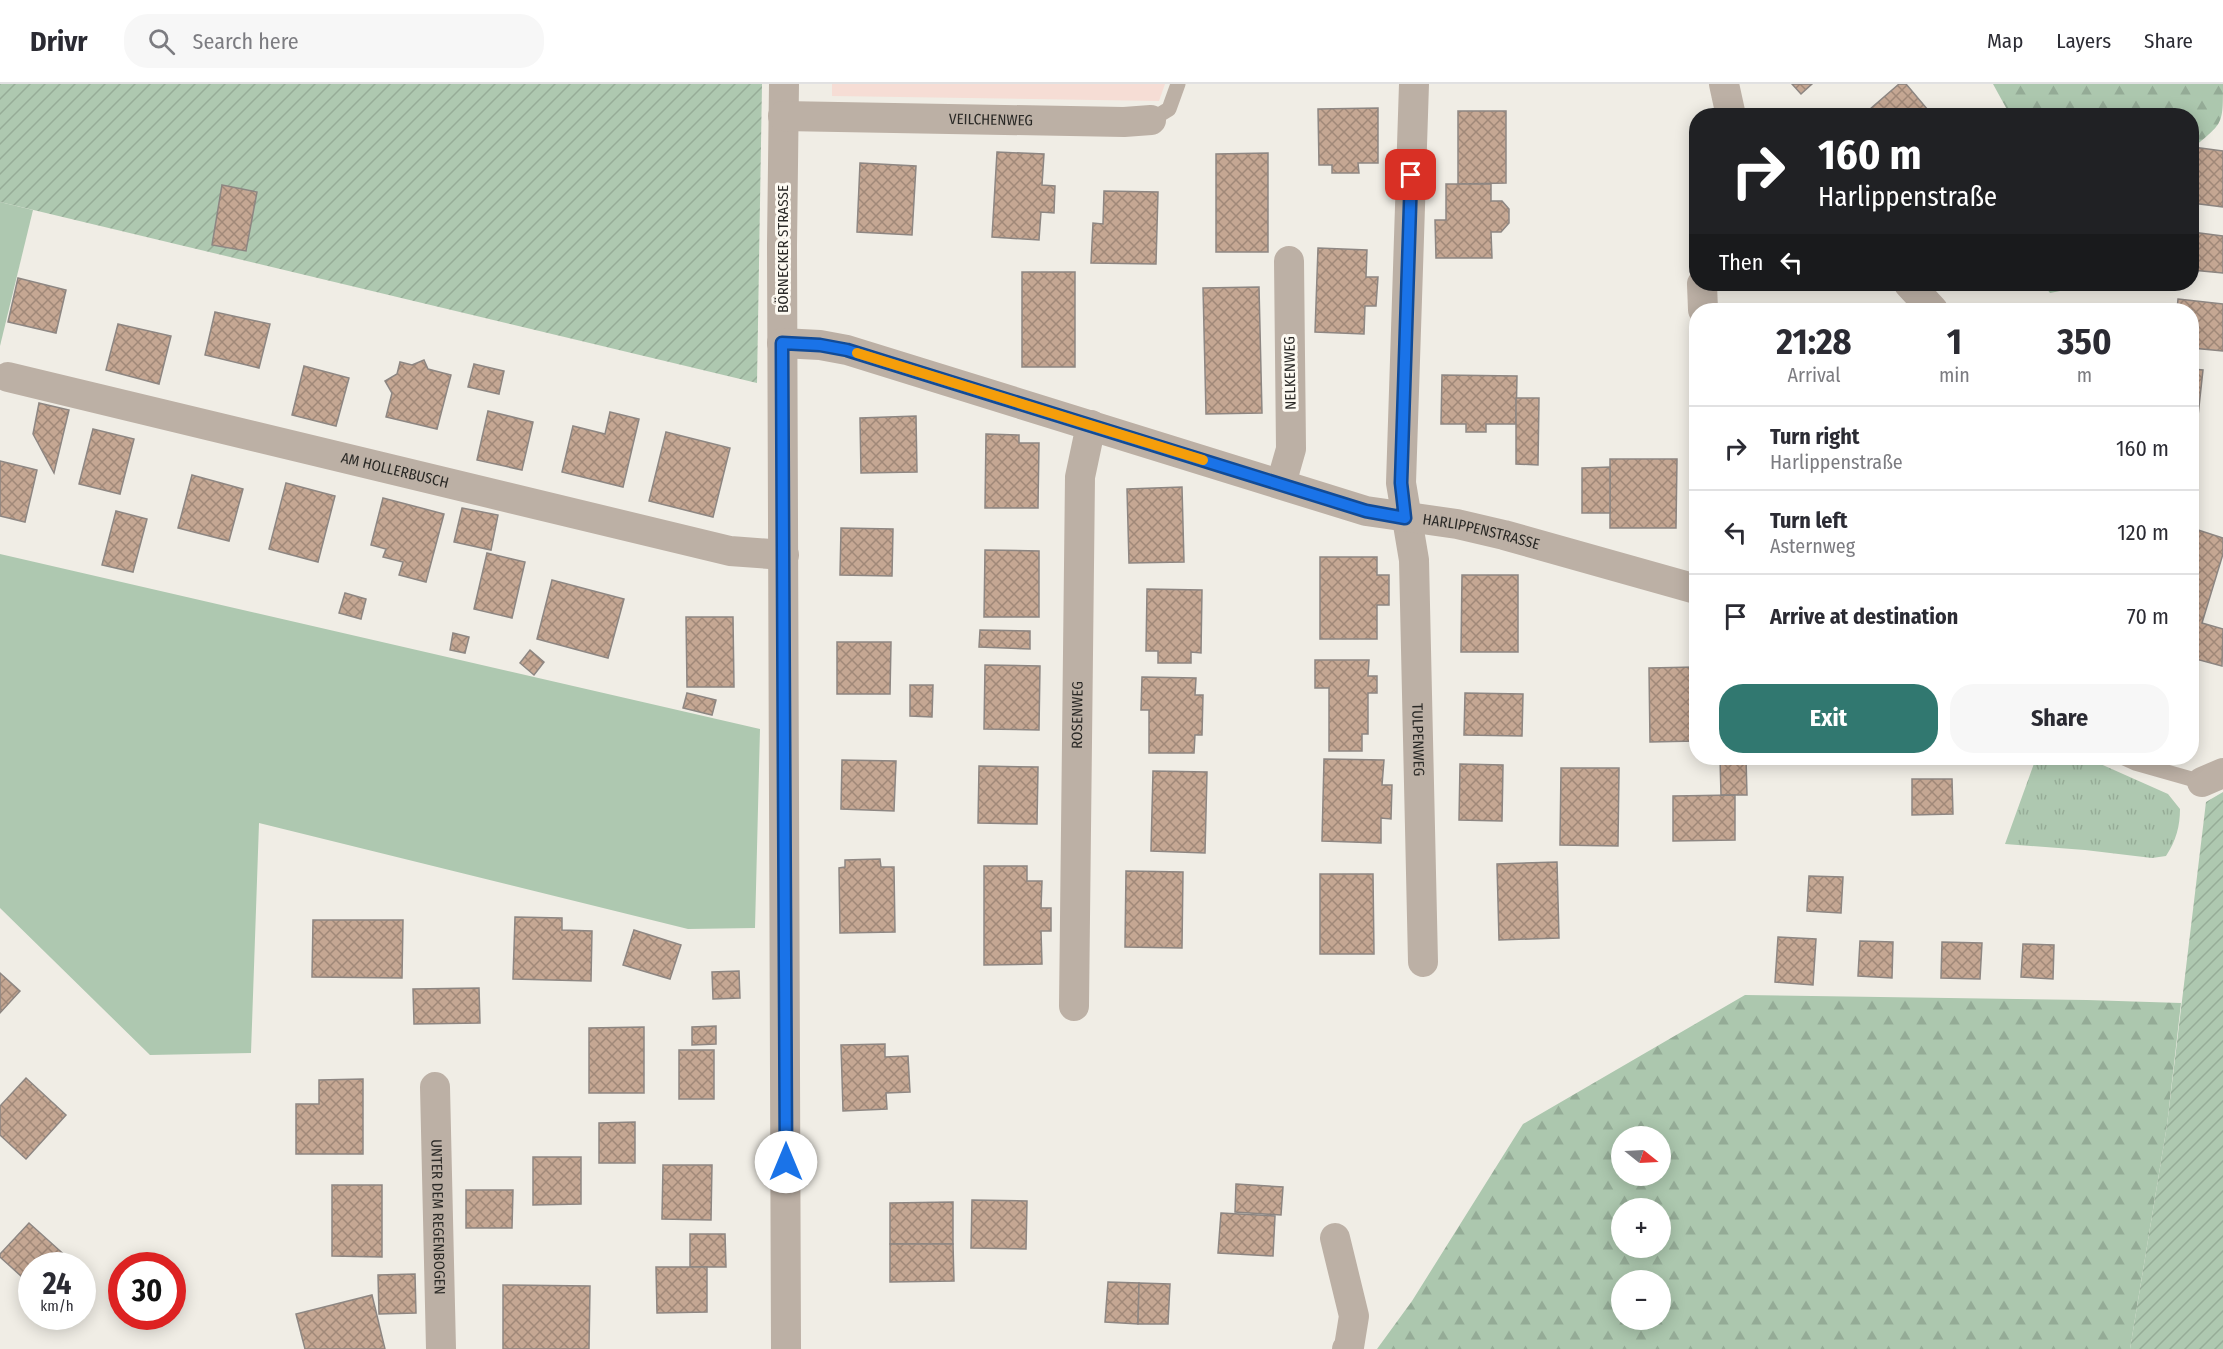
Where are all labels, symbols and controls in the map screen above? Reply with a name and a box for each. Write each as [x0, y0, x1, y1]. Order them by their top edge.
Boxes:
search box [124, 14, 544, 68]
text: Drivr [30, 25, 88, 58]
icon: search [145, 25, 178, 58]
text: Search here [193, 28, 299, 55]
text: Map [1987, 28, 2023, 54]
text: Layers [2056, 28, 2111, 54]
text: Share [2144, 28, 2193, 54]
street label: VEILCHENWEG [949, 110, 1033, 129]
text: 160 m [1818, 130, 1921, 180]
icon: right [1719, 132, 1797, 210]
pin [1385, 149, 1436, 200]
icon: arrive [1394, 158, 1427, 191]
text: Harlippenstraße [1818, 181, 1997, 213]
street label: BÖRNECKER STRASSE [774, 185, 792, 313]
icon: left [1775, 246, 1808, 279]
text: Then [1719, 249, 1763, 276]
text: 21:28 [1776, 320, 1852, 364]
text: 1 [1947, 320, 1962, 364]
text: 350 [2057, 320, 2112, 364]
street label: NELKENWEG [1280, 336, 1300, 410]
text: Arrival [1787, 363, 1840, 387]
text: min [1939, 363, 1970, 387]
text: m [2077, 363, 2092, 387]
text: Turn right [1770, 423, 1859, 450]
icon: right [1719, 432, 1752, 465]
text: 160 m [2116, 435, 2169, 462]
street label: AM HOLLERBUSCH [339, 449, 451, 492]
text: Harlippenstraße [1770, 450, 1903, 474]
text: Turn left [1770, 507, 1848, 534]
street label: HARLIPPENSTRASSE [1421, 510, 1542, 554]
icon: left [1719, 516, 1752, 549]
text: 120 m [2117, 519, 2169, 546]
text: Asternweg [1770, 534, 1855, 558]
icon: arrive [1719, 600, 1752, 633]
text: Arrive at destination [1770, 603, 1958, 630]
text: 70 m [2127, 603, 2169, 630]
street label: ROSENWEG [1068, 681, 1087, 749]
button: Exit [1719, 684, 1938, 753]
button: Share [1950, 684, 2169, 753]
street label: TULPENWEG [1408, 703, 1428, 776]
north arrow [1611, 1126, 1671, 1186]
map controls [1611, 1126, 1671, 1330]
position arrow [754, 1130, 818, 1194]
street label: UNTER DEM REGENBOGEN [427, 1139, 449, 1295]
button: + [1611, 1198, 1671, 1258]
speed limit sign: 30 [108, 1252, 186, 1330]
text: 24 [43, 1266, 71, 1302]
button: − [1611, 1270, 1671, 1330]
text: km/h [40, 1297, 74, 1315]

